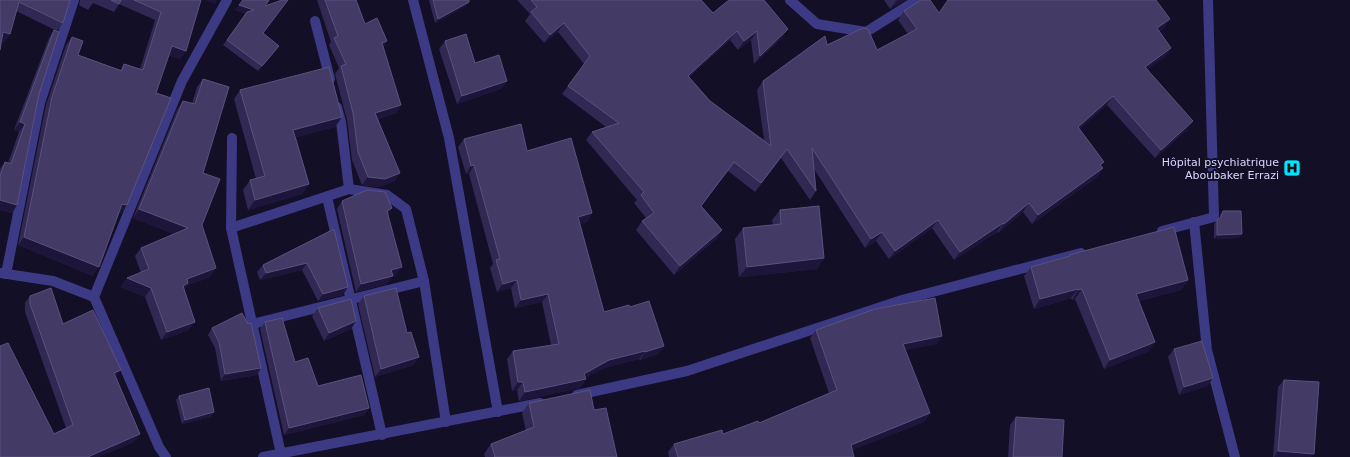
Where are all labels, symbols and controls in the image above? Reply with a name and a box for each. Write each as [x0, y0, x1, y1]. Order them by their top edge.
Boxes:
place label: Hôpital psychiatrique Aboubaker Errazi [1162, 156, 1279, 182]
hospital icon: Hôpital psychiatrique Aboubaker Errazi [1282, 158, 1302, 178]

